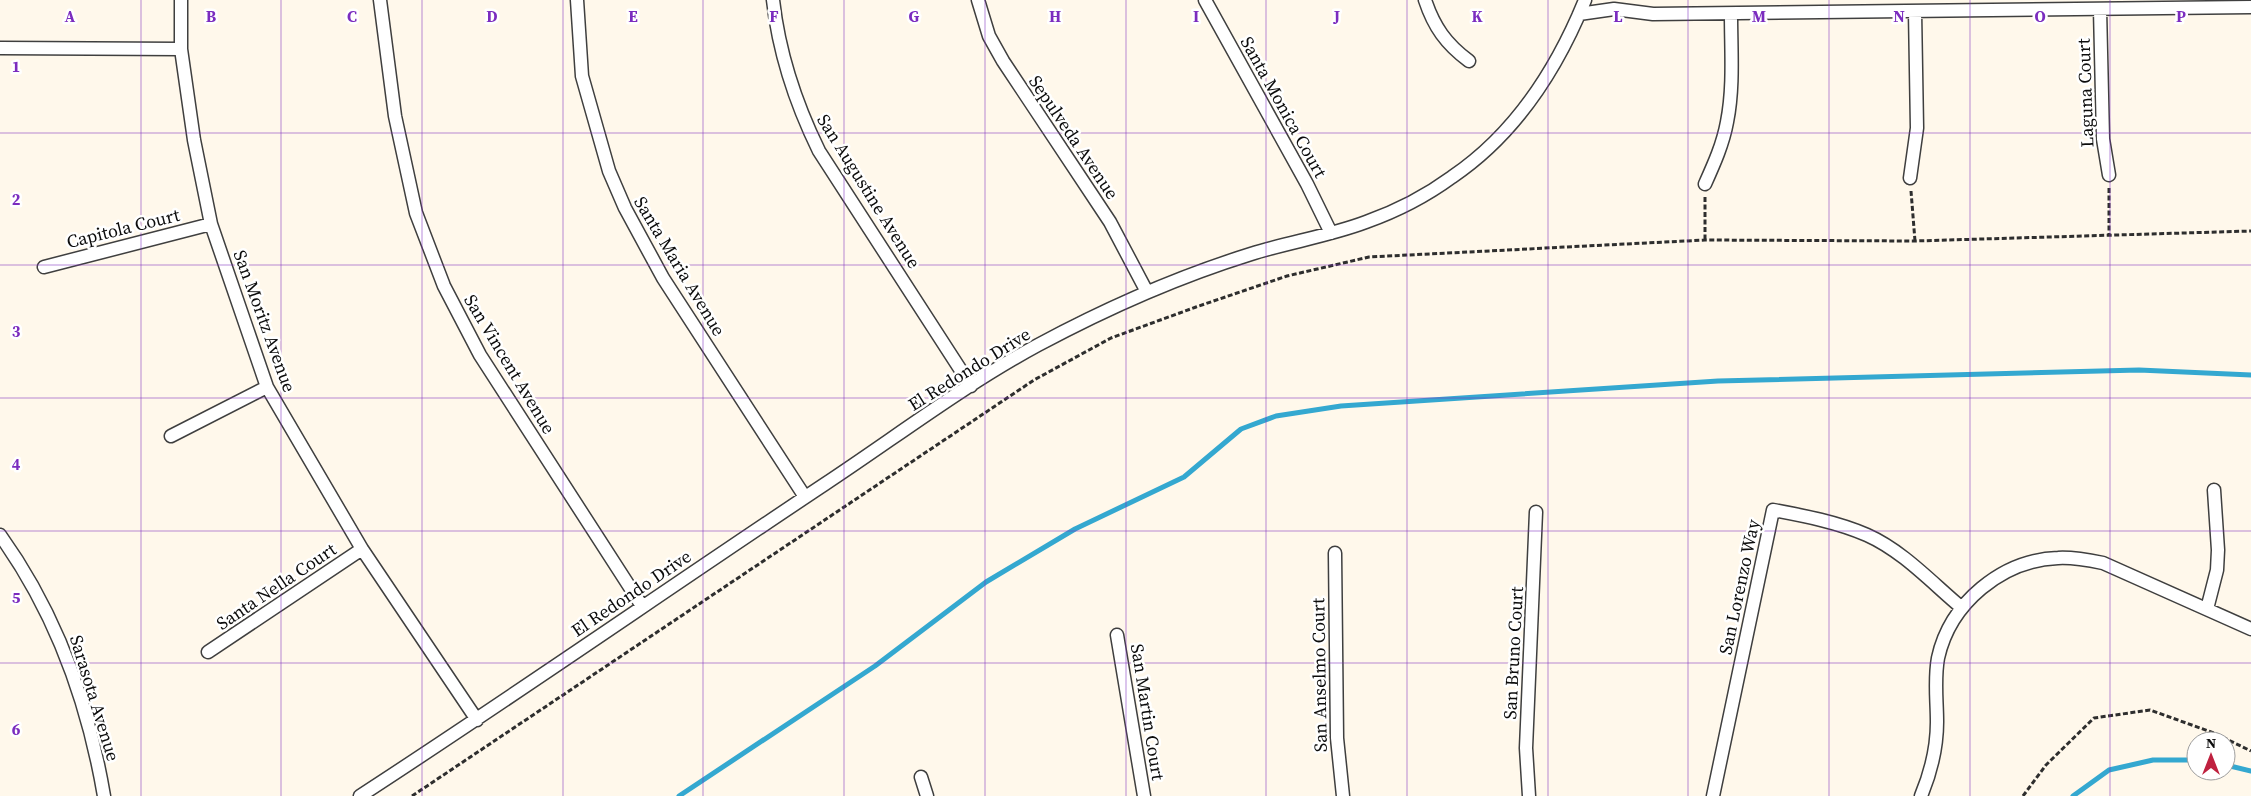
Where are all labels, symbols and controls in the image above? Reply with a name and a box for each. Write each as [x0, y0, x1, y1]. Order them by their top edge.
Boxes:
text: A [65, 5, 76, 27]
text: B [206, 5, 217, 27]
text: C [347, 5, 357, 27]
text: D [486, 5, 498, 27]
text: E [628, 5, 638, 27]
text: F [769, 5, 779, 27]
text: G [909, 5, 920, 27]
text: H [1049, 5, 1061, 27]
text: I [1193, 5, 1199, 27]
text: J [1333, 5, 1340, 27]
text: K [1471, 5, 1483, 27]
text: L [1613, 5, 1623, 27]
text: M [1752, 5, 1766, 27]
text: N [1893, 5, 1905, 27]
text: O [2034, 5, 2046, 27]
text: P [2176, 5, 2186, 27]
street label: Santa Monica Court [1235, 32, 1333, 182]
street label: Laguna Court [2071, 38, 2099, 148]
text: 1 [12, 55, 20, 77]
street label: Sepulveda Avenue [1023, 70, 1125, 204]
street label: San Augustine Avenue [811, 109, 927, 273]
text: 2 [12, 188, 21, 210]
street label: Santa Maria Avenue [628, 192, 732, 340]
street label: Capitola Court [64, 202, 182, 254]
street label: San Moritz Avenue [228, 246, 302, 396]
street label: San Vincent Avenue [458, 290, 562, 438]
text: 3 [12, 320, 21, 342]
street label: El Redondo Drive [903, 321, 1035, 417]
text: 4 [12, 453, 21, 475]
street label: San Lorenzo Way [1712, 516, 1766, 657]
street label: Santa Nella Court [211, 537, 341, 635]
street label: El Redondo Drive [566, 544, 696, 642]
text: 5 [12, 586, 21, 608]
street label: San Bruno Court [1497, 586, 1529, 720]
street label: San Anselmo Court [1305, 598, 1333, 752]
street label: Sarasota Avenue [64, 632, 126, 764]
street label: San Martin Court [1125, 642, 1171, 782]
text: 6 [12, 718, 21, 740]
north arrow [2186, 731, 2236, 781]
text: N [2206, 733, 2216, 753]

